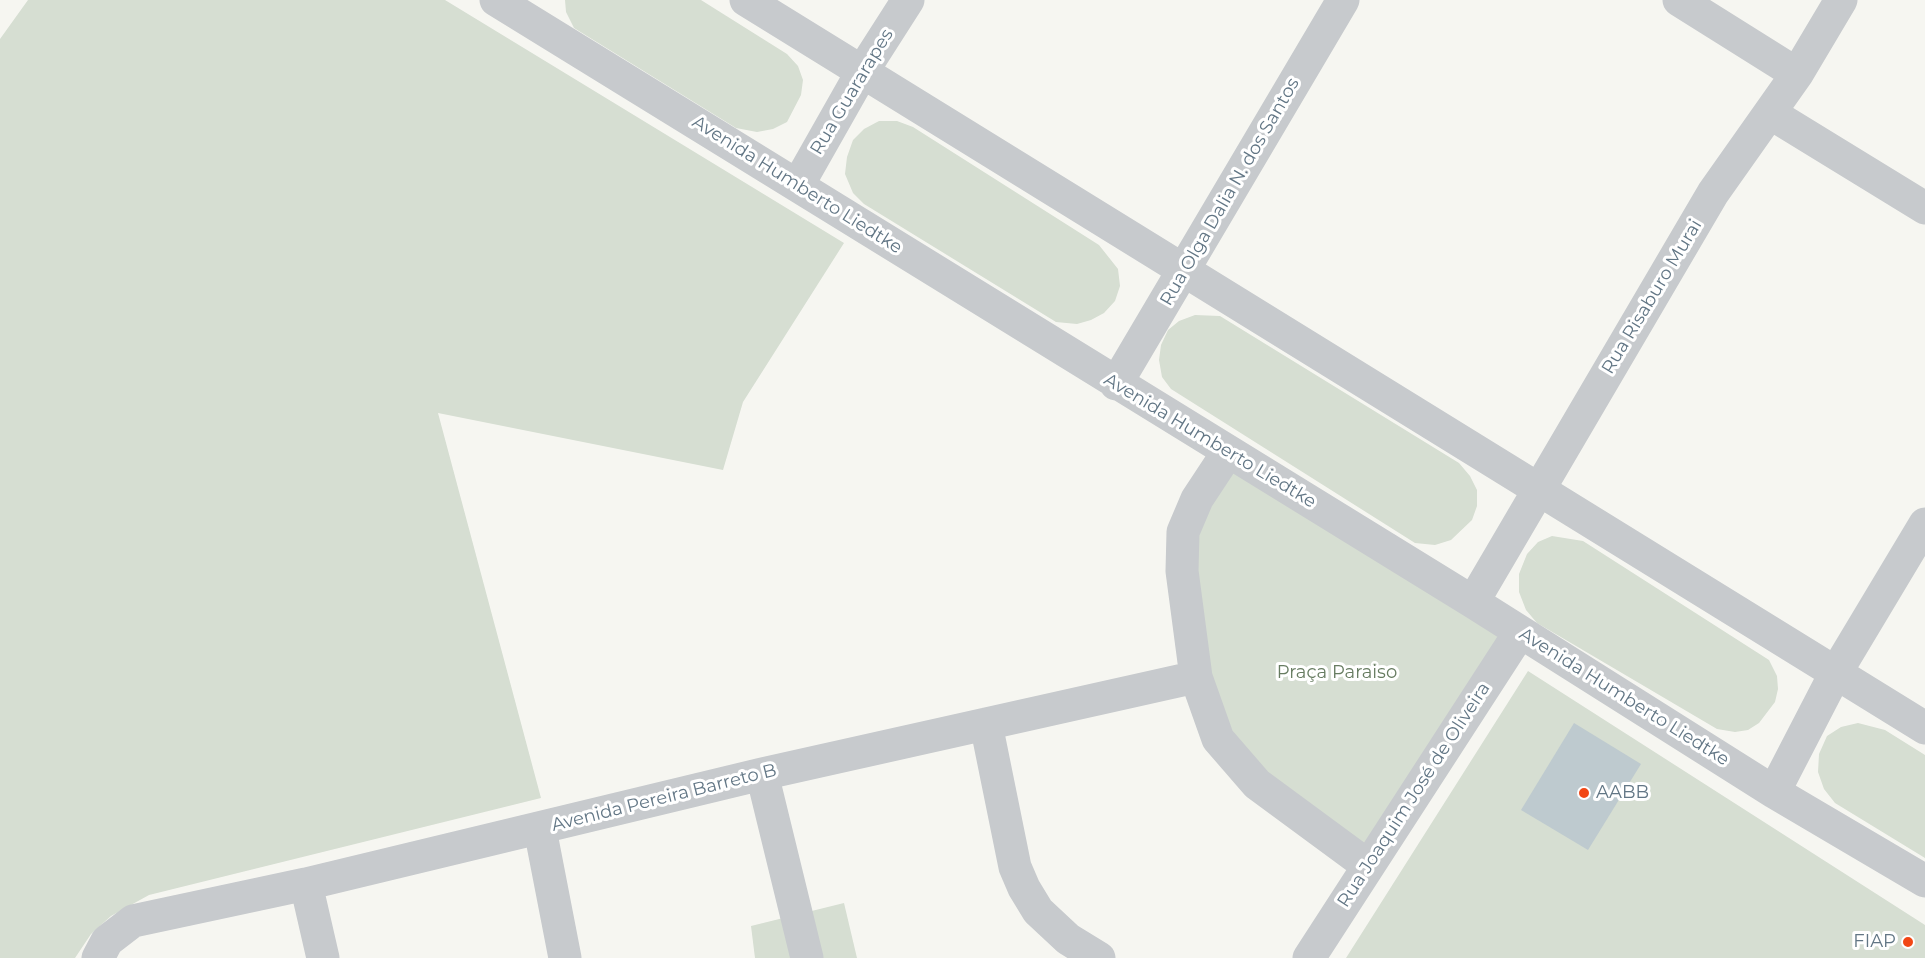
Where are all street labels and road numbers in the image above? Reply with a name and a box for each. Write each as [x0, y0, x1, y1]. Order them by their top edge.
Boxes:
street label: Rua Guararapes [806, 25, 898, 159]
street label: Rua Olga Dalia N. dos Santos [1156, 74, 1304, 310]
street label: Avenida Humberto Liedtke [688, 111, 906, 259]
street label: Rua Risaburo Murai [1597, 216, 1707, 378]
street label: Avenida Humberto Liedtke [1100, 369, 1320, 513]
street label: Avenida Humberto Liedtke [1515, 623, 1733, 771]
street label: Rua Joaquim José de Oliveira [1333, 678, 1495, 912]
street label: Avenida Pereira Barreto B [549, 760, 779, 836]

